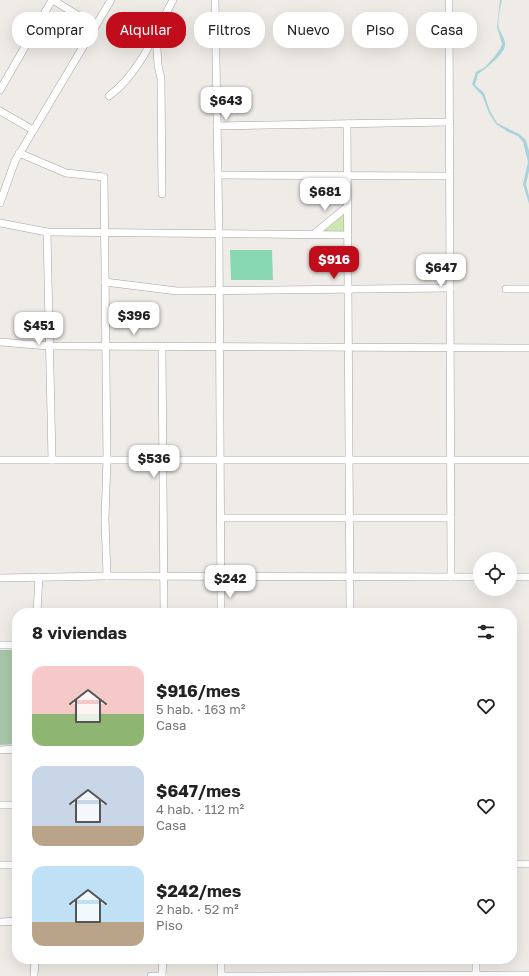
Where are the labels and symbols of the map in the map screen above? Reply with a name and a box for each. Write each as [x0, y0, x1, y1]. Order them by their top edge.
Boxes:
pin: $643 [202, 87, 250, 121]
pin: $681 [301, 178, 349, 212]
pin: $916 [310, 246, 358, 280]
pin: $647 [417, 254, 465, 288]
pin: $396 [110, 302, 158, 336]
pin: $451 [15, 312, 63, 346]
pin: $536 [130, 445, 178, 479]
pin: $242 [206, 565, 254, 599]

